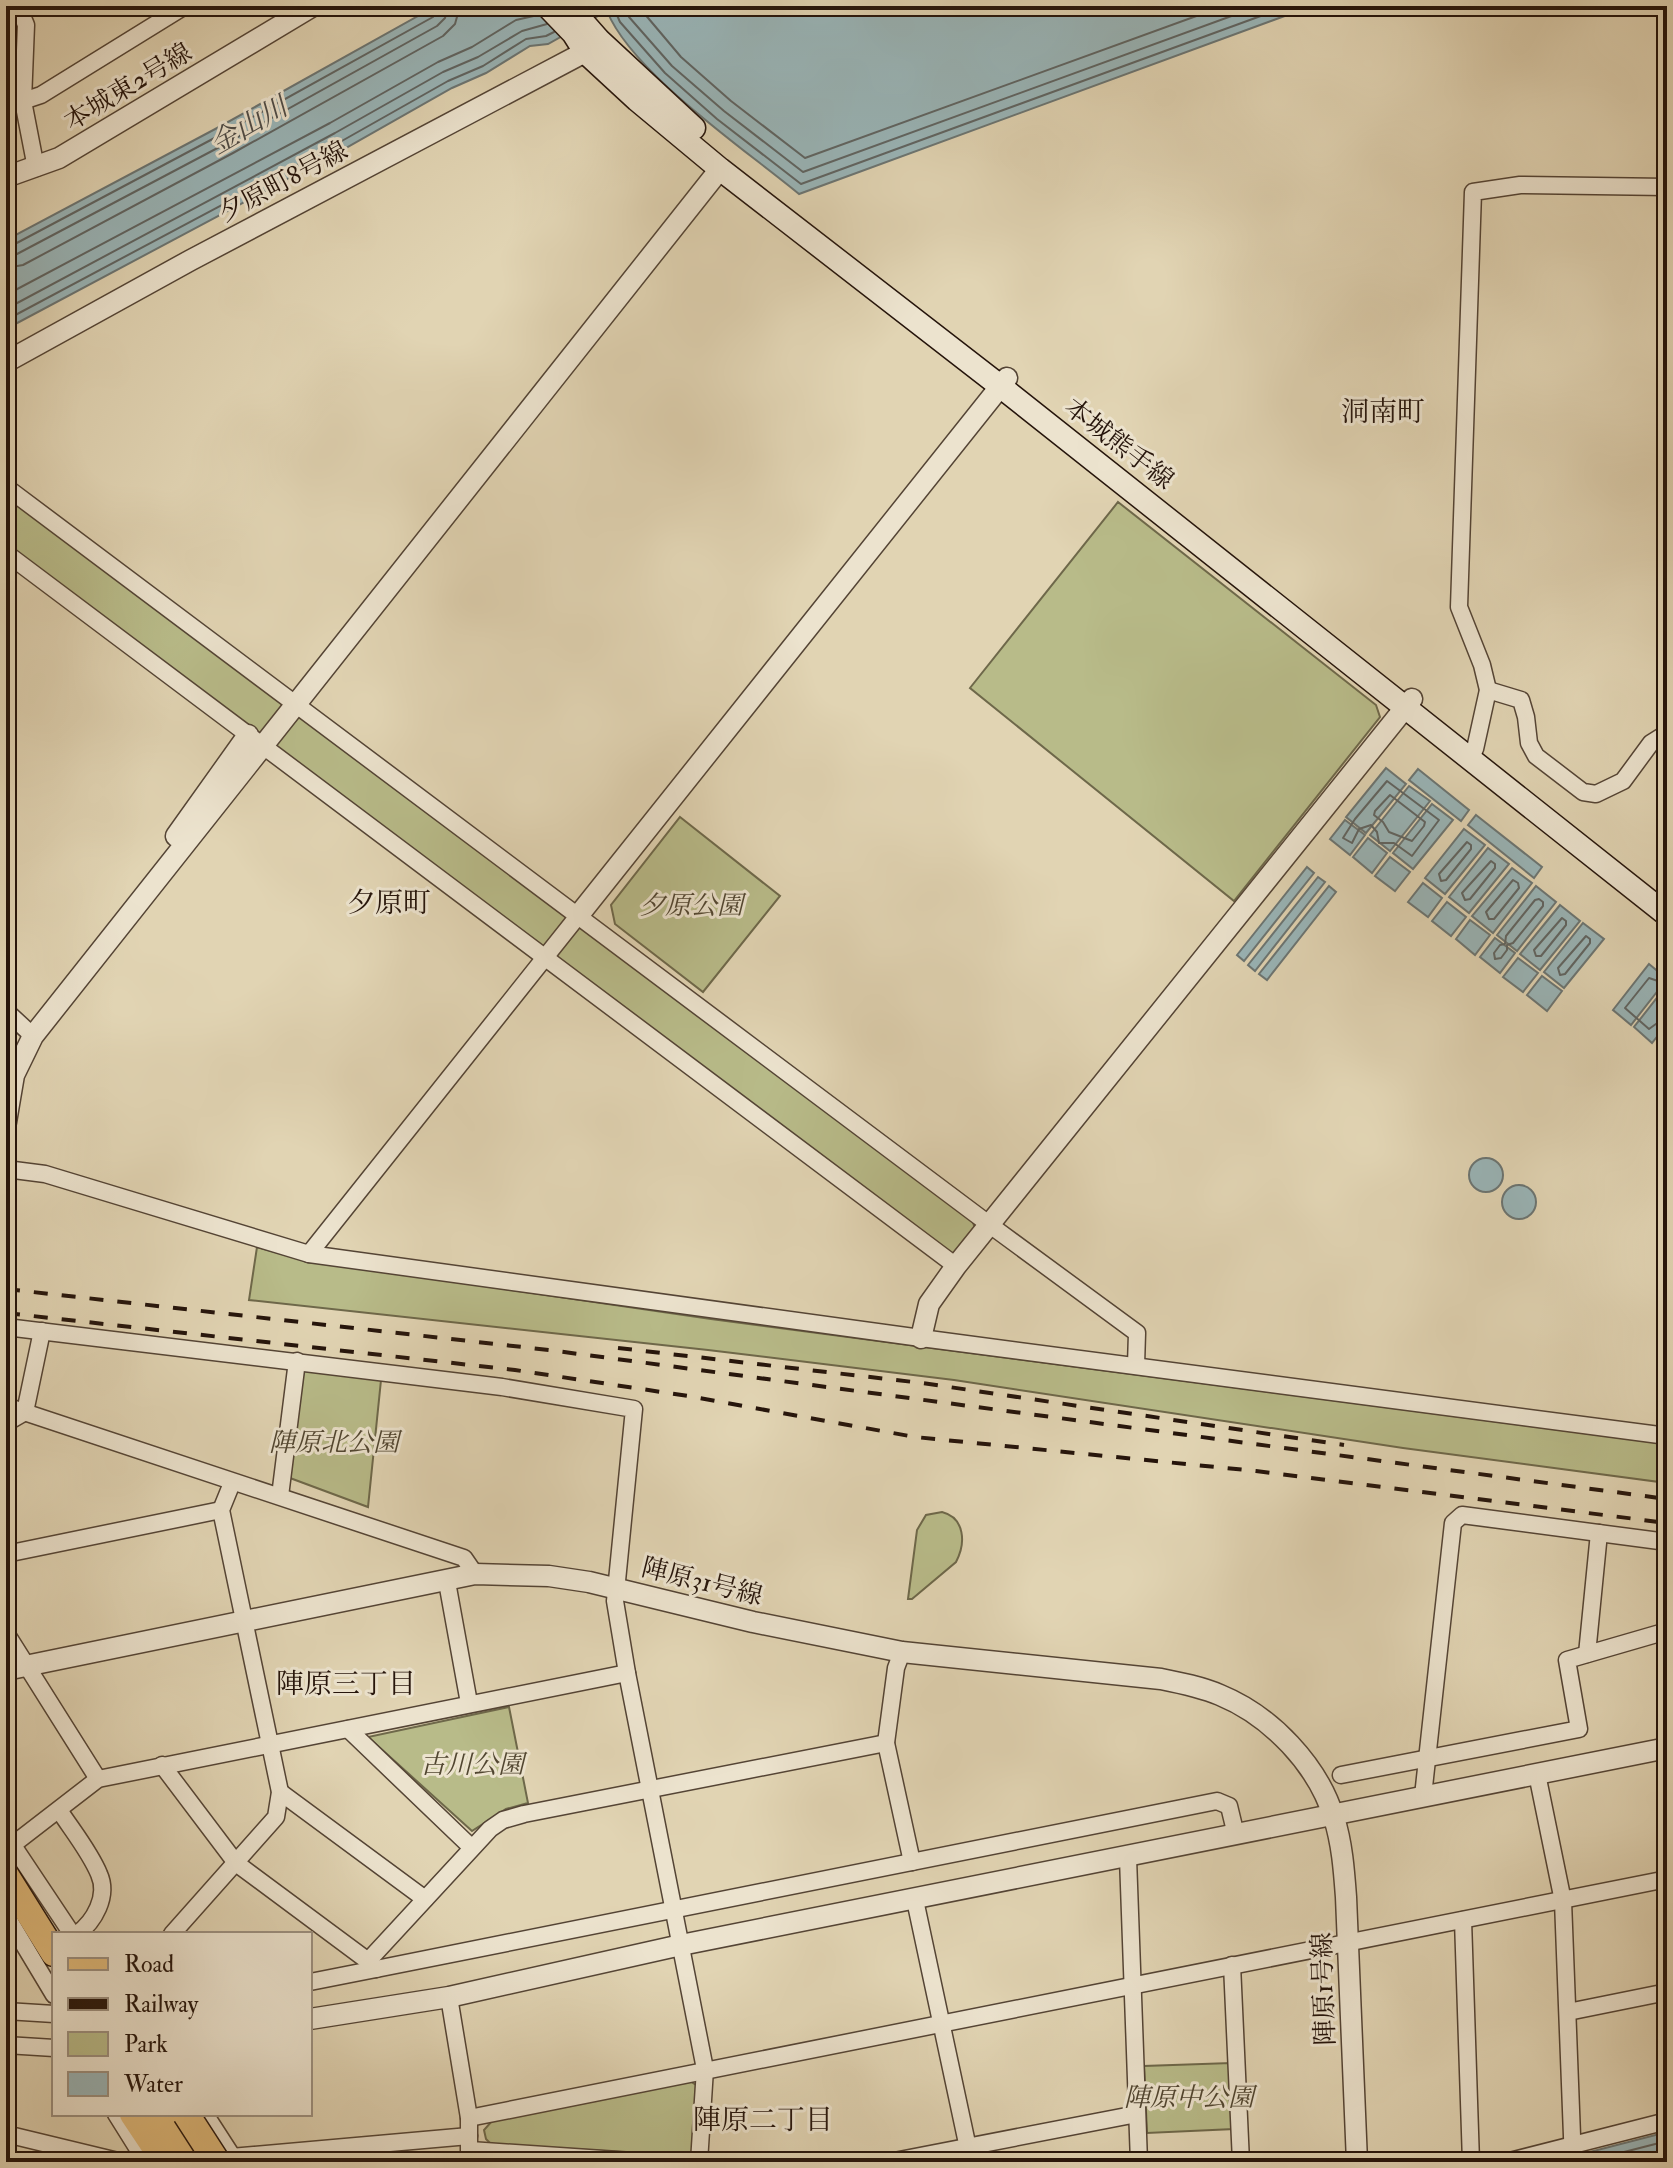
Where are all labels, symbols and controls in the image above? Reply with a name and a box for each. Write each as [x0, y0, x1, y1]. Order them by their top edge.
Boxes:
street label: 本城東2号線 [58, 36, 198, 138]
water label: 金山川 [204, 88, 297, 162]
street label: 夕原町8号線 [213, 134, 353, 230]
street label: 本城熊手線 [1058, 391, 1180, 497]
district label: 洞南町 [1341, 395, 1425, 430]
district label: 夕原町 [347, 886, 431, 921]
park label: 夕原公園 [639, 890, 747, 922]
park label: 陣原北公園 [269, 1427, 403, 1459]
street label: 陣原31号線 [638, 1552, 766, 1612]
district label: 陣原三丁目 [276, 1667, 416, 1702]
park label: 古川公園 [420, 1749, 528, 1781]
legend [52, 1932, 312, 2116]
street label: 陣原1号線 [1306, 1932, 1342, 2046]
text: Road [124, 1949, 174, 1980]
text: Railway [124, 1989, 199, 2020]
text: Park [124, 2029, 168, 2060]
text: Water [123, 2069, 183, 2100]
park label: 陣原中公園 [1124, 2082, 1258, 2114]
district label: 陣原二丁目 [693, 2103, 833, 2138]

